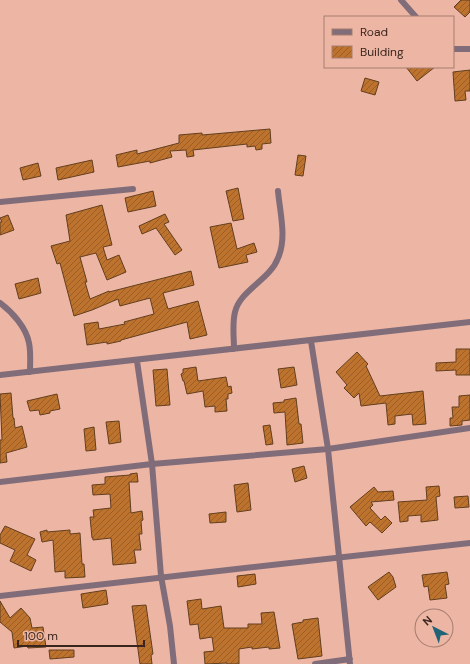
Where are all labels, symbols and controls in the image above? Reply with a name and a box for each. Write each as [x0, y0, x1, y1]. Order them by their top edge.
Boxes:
legend [324, 16, 454, 68]
text: Road [360, 24, 388, 40]
text: Building [360, 44, 404, 60]
north arrow [414, 608, 454, 648]
text: N [420, 613, 435, 628]
scale bar [18, 622, 144, 648]
text: 100 m [24, 628, 58, 644]

